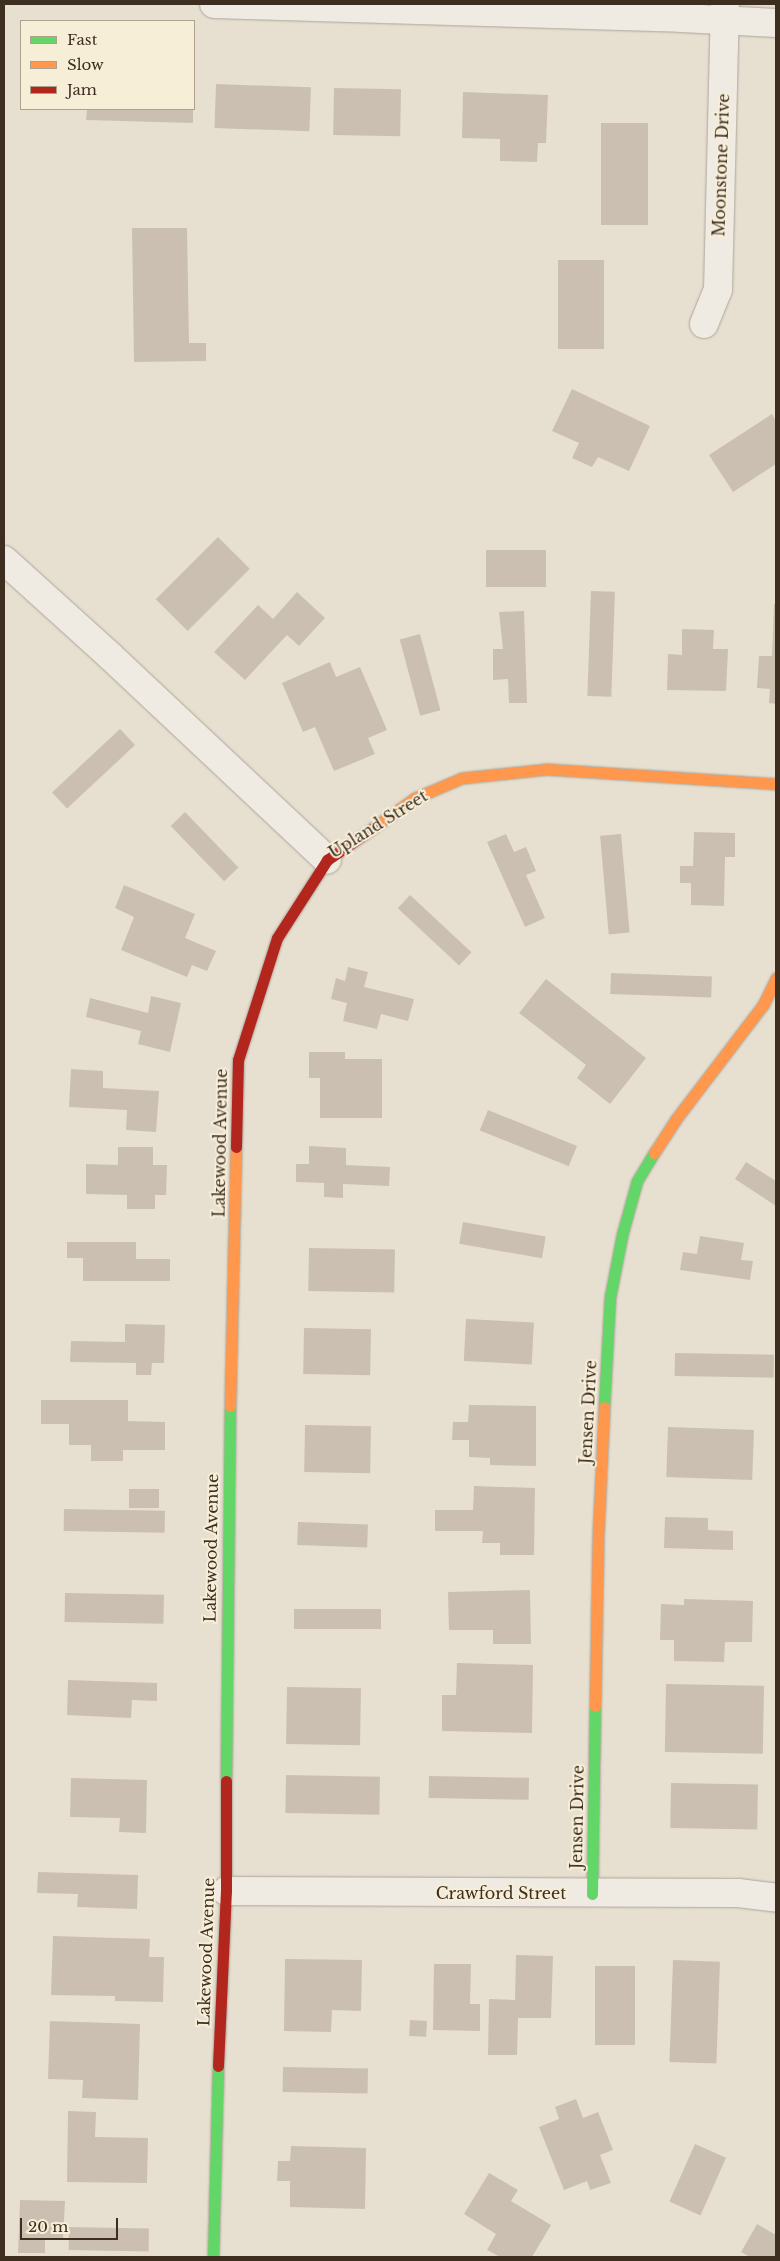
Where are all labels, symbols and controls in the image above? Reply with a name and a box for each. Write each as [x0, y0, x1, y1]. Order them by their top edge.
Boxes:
legend [20, 20, 195, 110]
text: Fast [67, 30, 97, 49]
text: Slow [67, 55, 104, 74]
text: Jam [67, 80, 97, 99]
street label: Moonstone Drive [709, 93, 733, 237]
street label: Upland Street [325, 786, 431, 862]
street label: Lakewood Avenue [209, 1068, 231, 1218]
street label: Jensen Drive [576, 1360, 600, 1464]
street label: Lakewood Avenue [200, 1473, 222, 1623]
street label: Jensen Drive [566, 1765, 588, 1869]
street label: Lakewood Avenue [194, 1877, 218, 2027]
street label: Crawford Street [436, 1883, 566, 1903]
scale bar [22, 2208, 120, 2240]
text: 20 m [28, 2217, 68, 2236]

